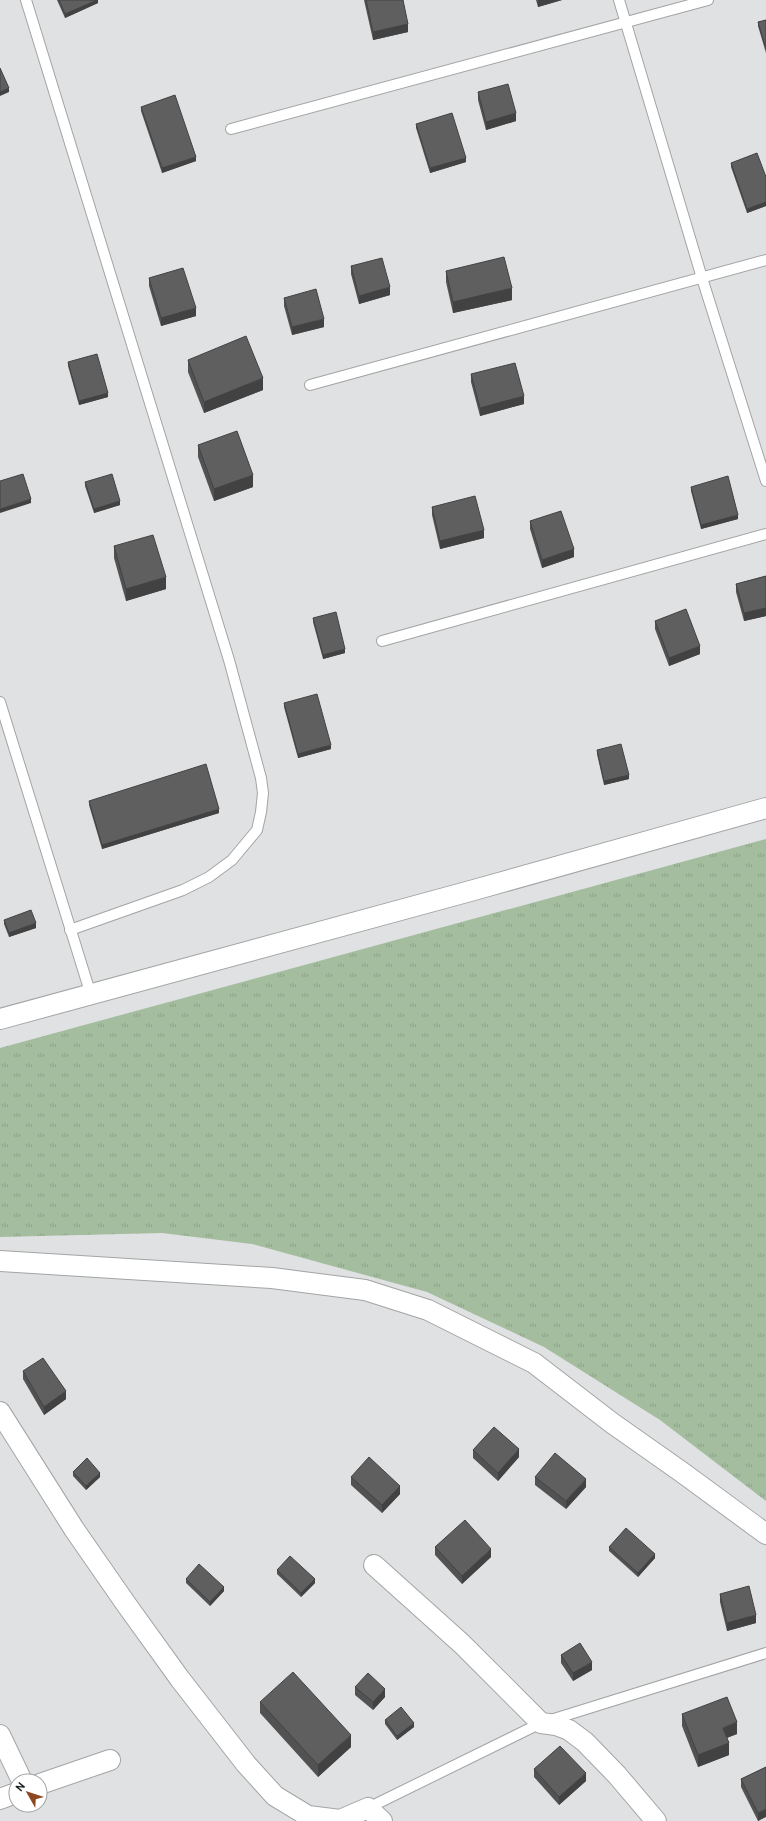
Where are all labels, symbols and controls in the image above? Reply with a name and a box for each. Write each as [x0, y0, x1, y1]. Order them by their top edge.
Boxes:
north arrow [8, 1773, 48, 1813]
text: N [13, 1780, 29, 1795]

